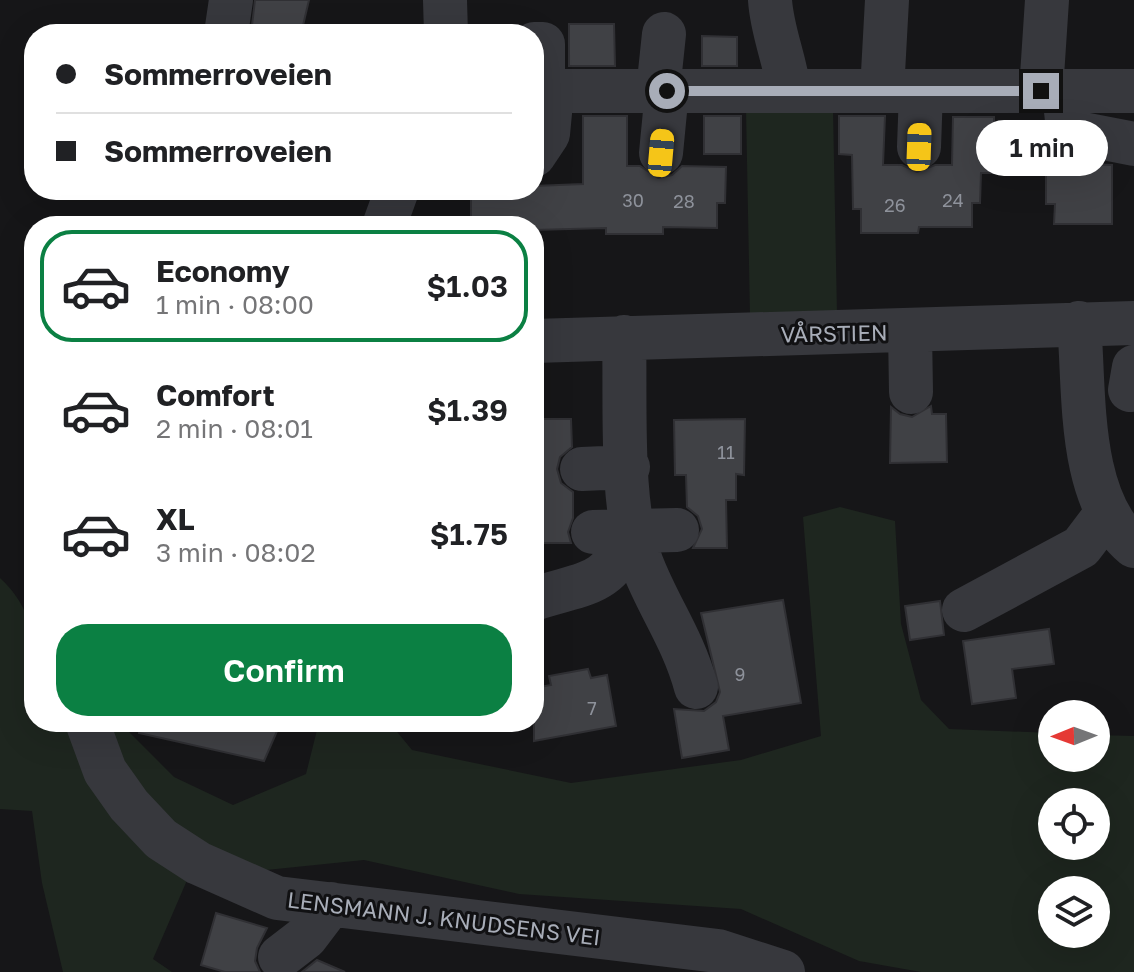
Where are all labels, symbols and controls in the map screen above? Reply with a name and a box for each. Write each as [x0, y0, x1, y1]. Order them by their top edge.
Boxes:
text: Sommerroveien [104, 56, 332, 92]
route start [649, 73, 685, 109]
route end [1023, 73, 1059, 109]
callout: 1 min [975, 119, 1107, 175]
car [906, 123, 932, 171]
car [647, 128, 675, 178]
text: 1 min [1009, 132, 1075, 163]
text: Sommerroveien [104, 133, 332, 169]
house number: 30 [622, 189, 644, 211]
house number: 24 [942, 189, 964, 211]
house number: 28 [673, 190, 695, 212]
house number: 26 [884, 194, 906, 216]
icon: car [60, 250, 132, 322]
text: Economy [156, 253, 290, 289]
text: $1.03 [427, 268, 508, 304]
text: 1 min · 08:00 [156, 289, 314, 320]
street label: VÅRSTIEN [780, 319, 888, 347]
icon: car [60, 374, 132, 446]
text: Comfort [156, 377, 275, 413]
text: $1.39 [427, 392, 508, 428]
text: 2 min · 08:01 [156, 413, 313, 444]
house number: 11 [717, 441, 735, 463]
icon: car [60, 498, 132, 570]
text: XL [156, 501, 195, 537]
text: $1.75 [430, 516, 508, 552]
text: 3 min · 08:02 [156, 537, 315, 568]
button: Confirm [56, 624, 512, 716]
house number: 9 [735, 663, 745, 685]
house number: 7 [587, 697, 597, 719]
north arrow [1038, 700, 1110, 772]
map controls [1038, 700, 1110, 948]
button: locate [1038, 788, 1110, 860]
button: layers [1038, 876, 1110, 948]
street label: LENSMANN J. KNUDSENS VEI [286, 885, 602, 951]

